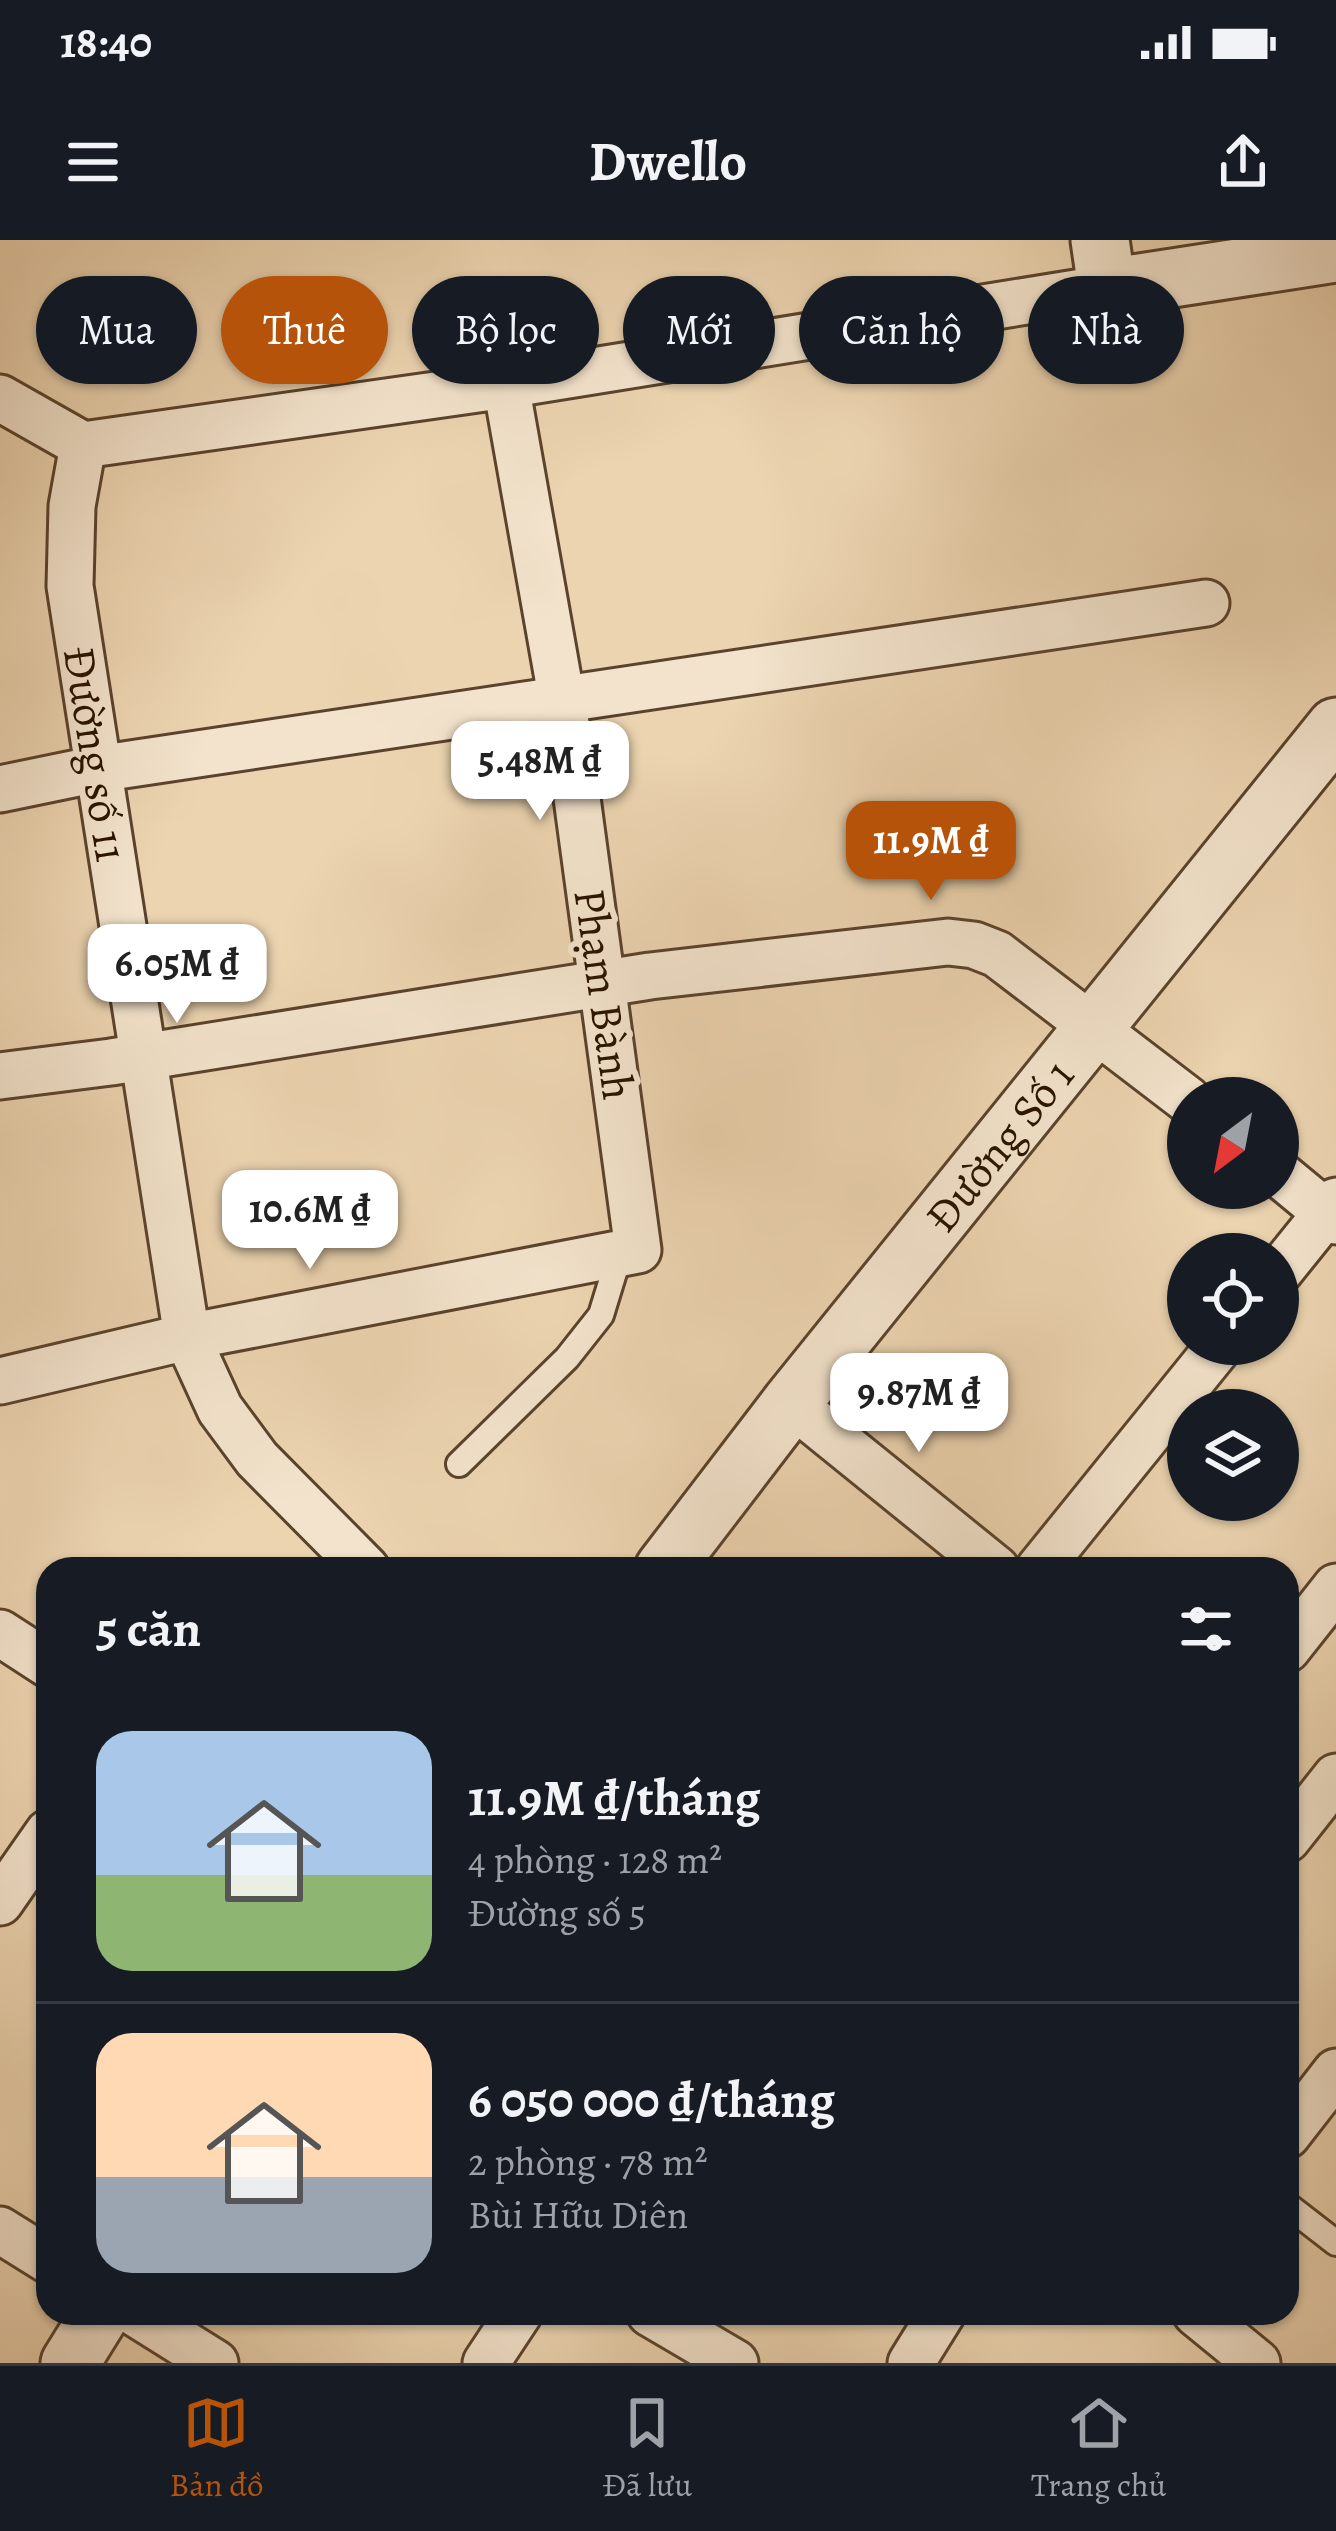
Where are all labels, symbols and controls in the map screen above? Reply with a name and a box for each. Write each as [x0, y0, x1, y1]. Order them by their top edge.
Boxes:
text: 18:40 [60, 11, 152, 73]
text: Dwello [589, 125, 747, 199]
icon: menu [60, 129, 126, 195]
icon: share [1210, 129, 1276, 195]
chip: Mua [36, 276, 197, 384]
chip: Thuê [221, 276, 388, 384]
chip: Bộ lọc [412, 276, 599, 384]
chip: Mới [623, 276, 775, 384]
chip: Căn hộ [799, 276, 1004, 384]
chip: Nhà [1028, 276, 1184, 384]
street label: Đường số 11 [48, 642, 142, 866]
pin: 5.48M ₫ [429, 721, 651, 823]
text: 5.48M ₫ [478, 733, 602, 786]
pin: 11.9M ₫ [820, 801, 1042, 903]
text: 11.9M ₫ [873, 813, 989, 866]
street label: Phạm Bành [559, 885, 650, 1104]
pin: 6.05M ₫ [66, 924, 288, 1026]
text: 6.05M ₫ [115, 936, 239, 989]
street label: Đường Số 1 [911, 1046, 1088, 1246]
north arrow [1167, 1077, 1299, 1209]
map controls [1167, 1077, 1299, 1521]
pin: 10.6M ₫ [199, 1170, 421, 1272]
text: 10.6M ₫ [249, 1182, 371, 1235]
button: locate [1167, 1233, 1299, 1365]
pin: 9.87M ₫ [808, 1353, 1030, 1455]
text: 9.87M ₫ [857, 1365, 981, 1418]
button: layers [1167, 1389, 1299, 1521]
text: 5 căn [96, 1594, 201, 1664]
icon: filters [1173, 1596, 1239, 1662]
text: 11.9M ₫/tháng [468, 1763, 760, 1833]
icon: home [192, 1779, 336, 1923]
text: 4 phòng · 128 m² [468, 1833, 722, 1886]
text: Đường số 5 [468, 1886, 646, 1939]
text: 6 050 000 ₫/tháng [468, 2065, 835, 2135]
icon: home [192, 2081, 336, 2225]
text: 2 phòng · 78 m² [468, 2135, 707, 2188]
text: Bùi Hữu Diên [468, 2188, 688, 2241]
tab: Bản đồ [170, 2390, 263, 2507]
tab: Đã lưu [602, 2390, 692, 2507]
tab: Trang chủ [1031, 2390, 1166, 2507]

